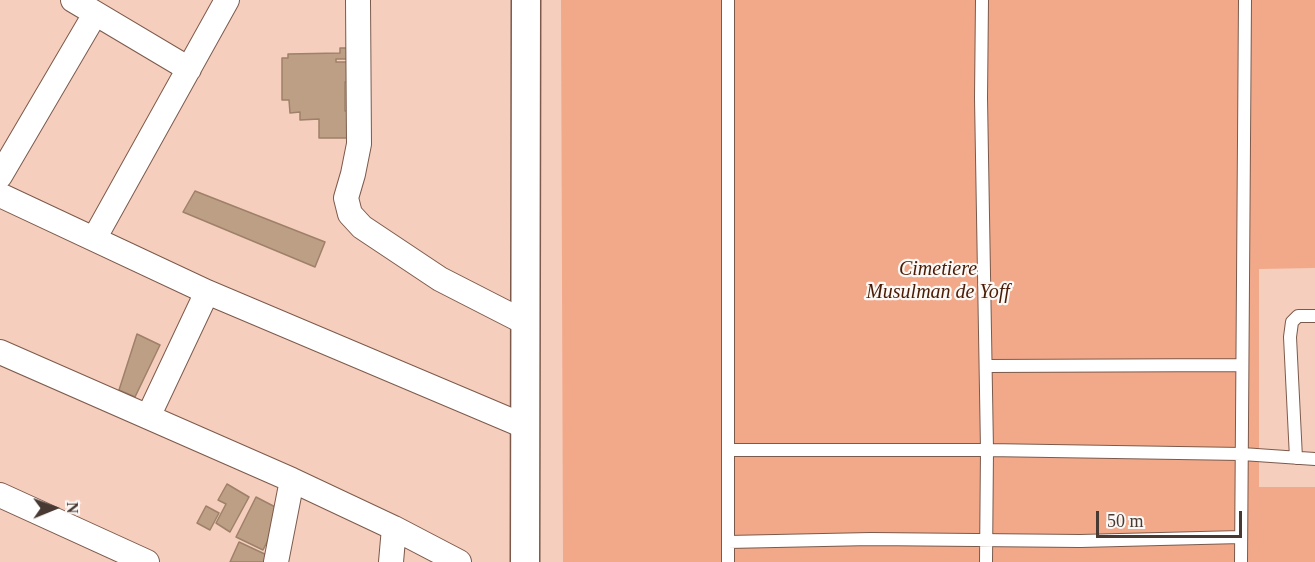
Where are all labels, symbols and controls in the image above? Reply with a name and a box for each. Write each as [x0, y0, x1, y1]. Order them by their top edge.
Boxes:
park label: Cimetiere Musulman de Yoff [866, 258, 1010, 305]
north arrow [24, 478, 84, 538]
scale bar [1099, 499, 1244, 537]
text: N [64, 502, 81, 514]
text: 50 m [1107, 511, 1144, 531]

